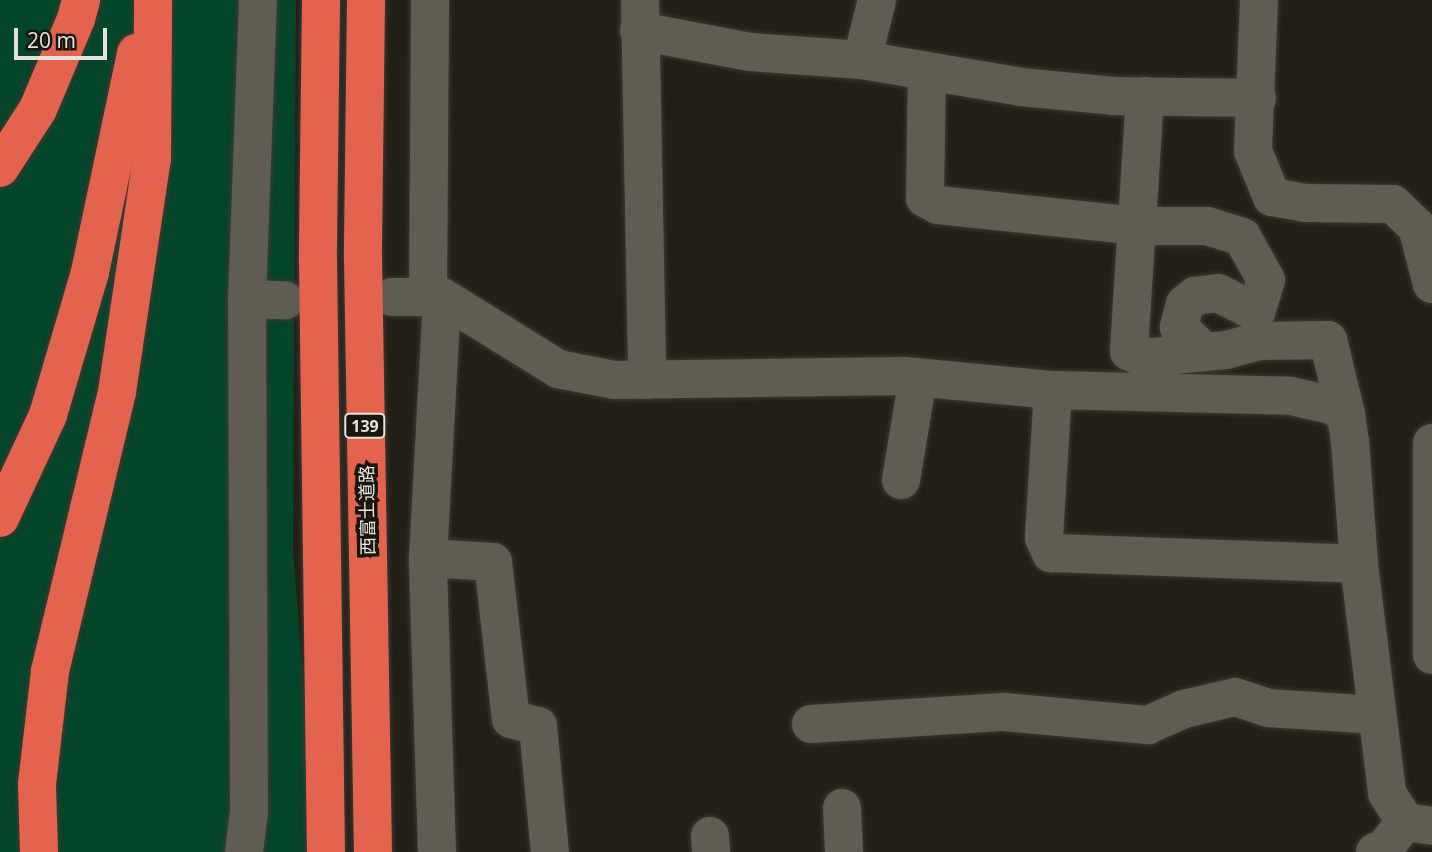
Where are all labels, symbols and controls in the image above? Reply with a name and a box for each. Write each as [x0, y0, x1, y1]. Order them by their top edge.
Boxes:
scale bar [18, 14, 110, 58]
text: 20 m [27, 26, 76, 54]
road number: 139 [344, 414, 386, 438]
street label: 西富士道路 [355, 465, 379, 555]

